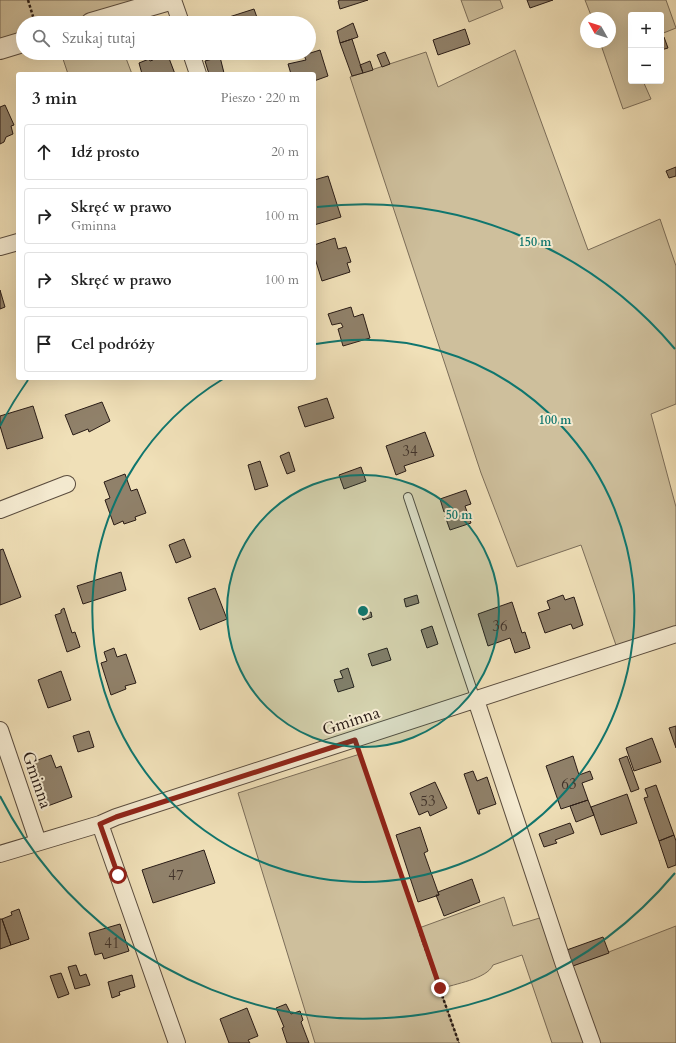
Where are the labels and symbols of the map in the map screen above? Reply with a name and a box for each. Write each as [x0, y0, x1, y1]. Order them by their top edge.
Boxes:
north arrow [580, 12, 616, 48]
text: 150 m [519, 234, 552, 250]
text: 100 m [539, 412, 572, 428]
house number: 34 [402, 441, 418, 461]
text: 50 m [446, 507, 473, 523]
centre of rings [356, 604, 370, 618]
house number: 36 [492, 616, 508, 636]
street label: Gminna [319, 701, 383, 741]
street label: Gminna [16, 748, 58, 812]
house number: 63 [561, 774, 577, 794]
house number: 53 [420, 791, 436, 811]
house number: 47 [168, 865, 184, 885]
route start [109, 866, 127, 884]
house number: 41 [104, 933, 120, 953]
route end [431, 979, 449, 997]

